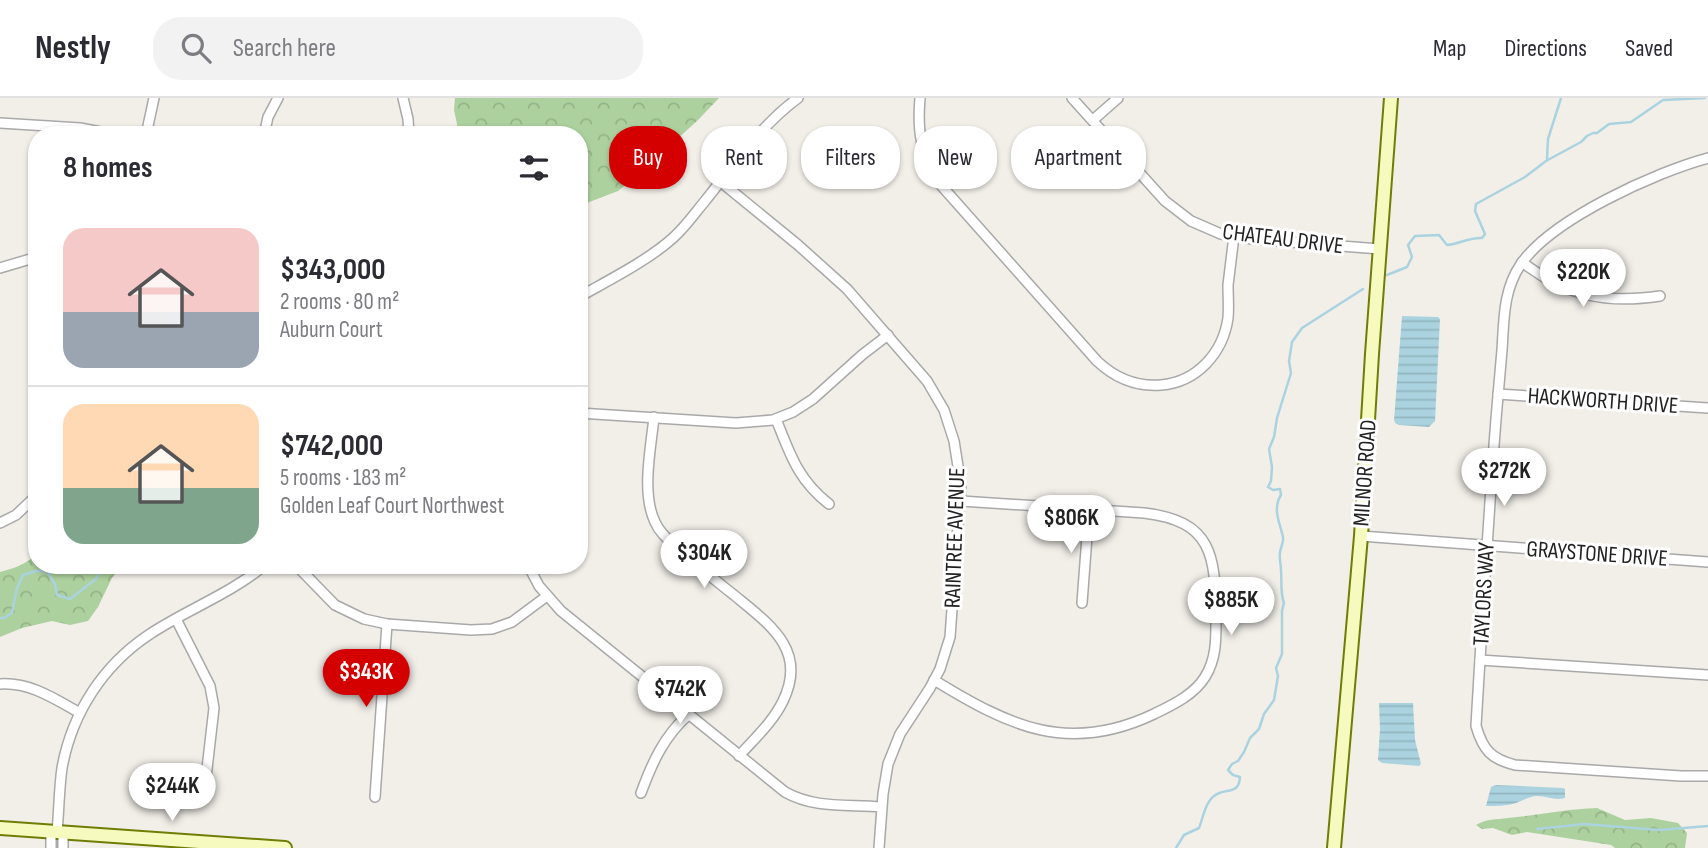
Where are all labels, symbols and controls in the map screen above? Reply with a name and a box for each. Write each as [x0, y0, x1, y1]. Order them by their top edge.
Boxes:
search box [153, 17, 643, 80]
text: Nestly [35, 28, 111, 68]
icon: search [177, 29, 215, 67]
text: Search here [233, 33, 336, 64]
text: Map [1433, 34, 1466, 63]
text: Directions [1504, 34, 1587, 63]
text: Saved [1625, 34, 1673, 63]
chip: Buy [609, 126, 687, 189]
chip: Rent [701, 126, 787, 189]
chip: Filters [801, 126, 900, 189]
chip: New [914, 126, 997, 189]
chip: Apartment [1011, 126, 1146, 189]
icon: filters [515, 149, 553, 187]
text: 8 homes [63, 150, 152, 186]
street label: CHATEAU DRIVE [1221, 218, 1345, 260]
pin: $220K [1534, 250, 1632, 309]
text: $343,000 [280, 252, 386, 288]
icon: home [119, 256, 203, 340]
text: $220K [1556, 258, 1610, 286]
text: 2 rooms · 80 m² [280, 288, 399, 316]
text: Auburn Court [280, 316, 383, 344]
street label: HACKWORTH DRIVE [1527, 382, 1679, 420]
street label: MILNOR ROAD [1347, 419, 1383, 527]
text: $742,000 [280, 428, 383, 464]
icon: home [119, 432, 203, 516]
pin: $272K [1455, 448, 1553, 508]
text: $272K [1477, 457, 1531, 485]
text: 5 rooms · 183 m² [280, 464, 406, 492]
street label: RAINTREE AVENUE [939, 467, 971, 609]
text: Golden Leaf Court Northwest [280, 492, 504, 520]
pin: $806K [1022, 496, 1120, 555]
text: $806K [1043, 504, 1099, 532]
pin: $304K [655, 531, 753, 590]
street label: GRAYSTONE DRIVE [1525, 535, 1669, 573]
text: $304K [676, 539, 732, 567]
street label: TAYLORS WAY [1467, 541, 1501, 646]
pin: $885K [1182, 578, 1280, 637]
text: $885K [1204, 586, 1258, 614]
pin: $343K [317, 650, 415, 709]
text: $343K [339, 658, 393, 686]
pin: $742K [631, 666, 729, 726]
text: $742K [654, 675, 706, 703]
pin: $244K [123, 764, 221, 823]
text: $244K [145, 772, 199, 800]

